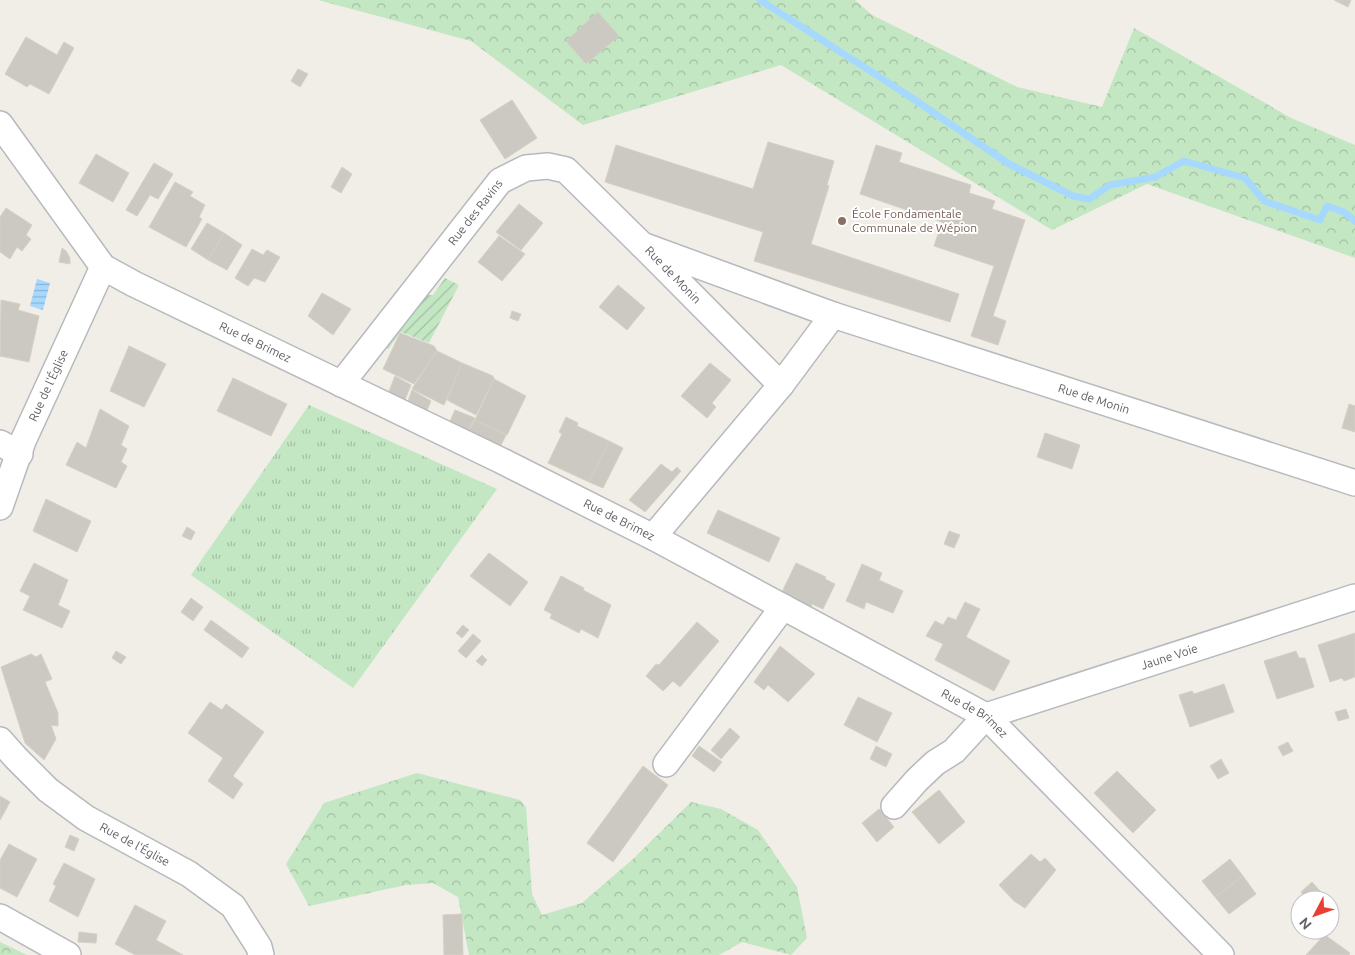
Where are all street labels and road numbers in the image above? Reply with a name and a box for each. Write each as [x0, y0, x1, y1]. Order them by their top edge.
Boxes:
street label: Rue des Ravins [445, 177, 505, 247]
street label: Rue de Monin [643, 243, 704, 306]
street label: Rue de Brimez [217, 319, 294, 365]
street label: Rue de l'Église [26, 347, 70, 423]
street label: Rue de Monin [1057, 381, 1131, 416]
street label: Rue de Brimez [582, 496, 657, 543]
street label: Jaune Voie [1139, 641, 1199, 672]
street label: Rue de Brimez [939, 686, 1011, 740]
street label: Rue de l'Église [98, 820, 172, 868]

